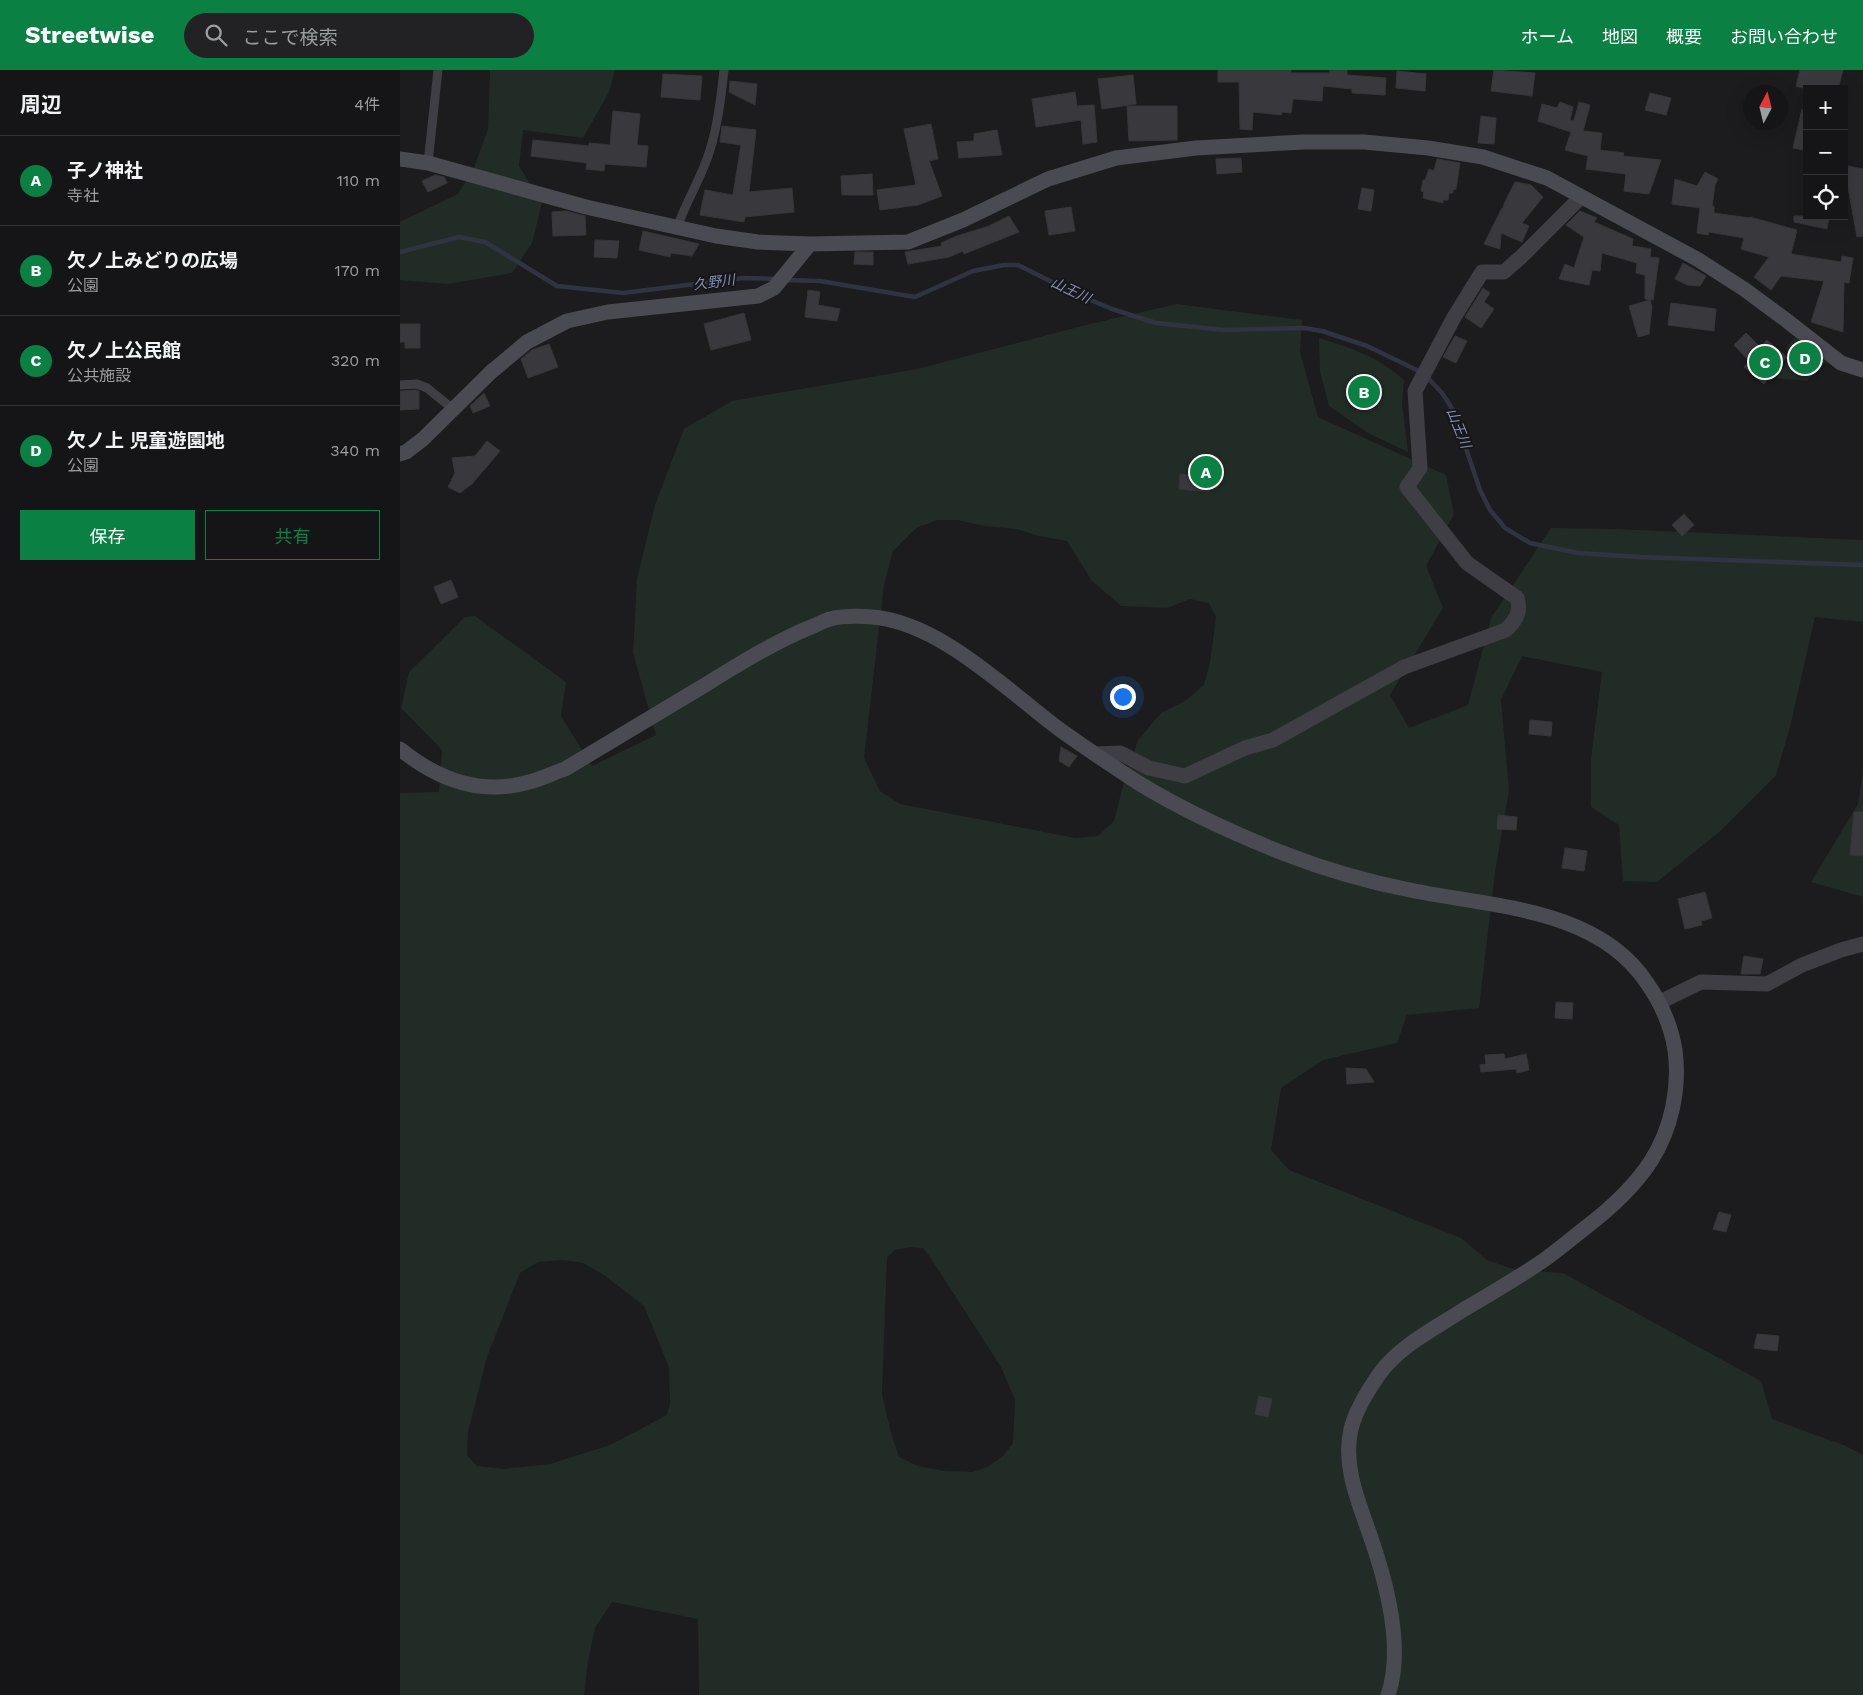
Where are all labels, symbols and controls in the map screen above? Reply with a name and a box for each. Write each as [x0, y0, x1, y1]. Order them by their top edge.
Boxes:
search box [184, 13, 534, 58]
text: Streetwise [25, 21, 154, 49]
icon: search [202, 21, 230, 49]
text: ここで検索 [242, 26, 338, 49]
text: ホーム [1521, 26, 1574, 47]
text: 地図 [1602, 26, 1638, 47]
text: 概要 [1666, 26, 1702, 47]
text: お問い合わせ [1730, 26, 1838, 47]
north arrow [1743, 85, 1788, 130]
map controls [1803, 85, 1848, 220]
button: + [1803, 85, 1848, 130]
text: 周辺 [20, 92, 62, 117]
text: 4件 [354, 95, 380, 114]
button: − [1803, 130, 1848, 175]
text: 子ノ神社 [67, 159, 143, 182]
text: A [31, 171, 41, 190]
text: 110 m [337, 171, 380, 190]
button: locate [1803, 175, 1848, 220]
text: 寺社 [67, 186, 99, 205]
text: 欠ノ上みどりの広場 [67, 249, 238, 272]
text: B [31, 261, 41, 280]
text: 170 m [334, 261, 380, 280]
water label: 久野川 [692, 271, 738, 292]
water label: 山王川 [1049, 274, 1095, 307]
text: 公園 [67, 276, 99, 295]
text: 欠ノ上公民館 [67, 339, 181, 362]
pin: D [1789, 339, 1821, 377]
pin: C [1749, 343, 1781, 381]
text: C [31, 351, 41, 370]
text: 320 m [331, 351, 380, 370]
text: 公共施設 [67, 366, 131, 385]
pin: B [1348, 373, 1380, 411]
water label: 山王川 [1444, 406, 1475, 452]
text: 欠ノ上 児童遊園地 [67, 429, 224, 452]
text: D [30, 441, 42, 460]
text: 340 m [330, 441, 380, 460]
pin: A [1190, 453, 1222, 491]
text: 公園 [67, 456, 99, 475]
button: 保存 [20, 510, 195, 560]
button: 共有 [205, 510, 380, 560]
your location [1110, 684, 1136, 710]

